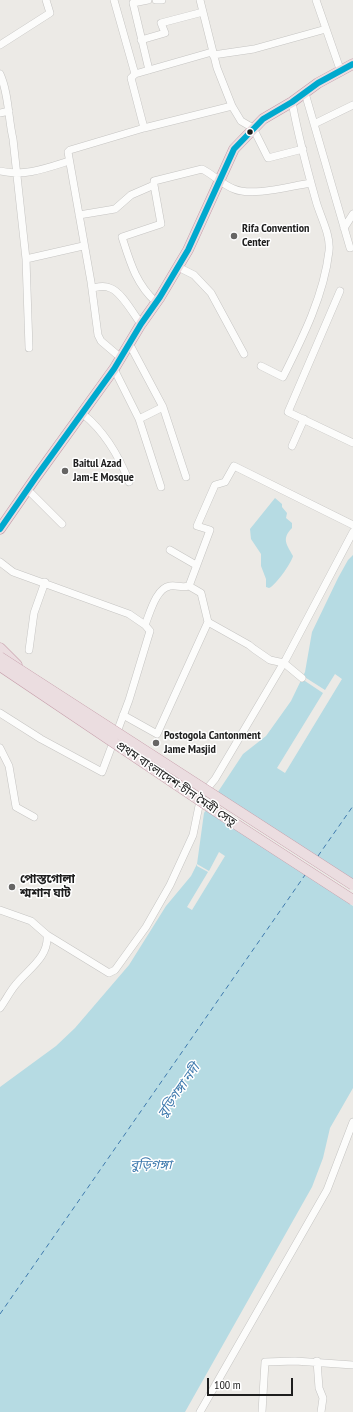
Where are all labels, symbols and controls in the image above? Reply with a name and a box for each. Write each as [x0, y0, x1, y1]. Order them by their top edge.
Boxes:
unlabelled marker [245, 127, 255, 137]
place label: Rifa Convention Center [242, 222, 309, 250]
marker: Rifa Convention Center [229, 231, 239, 241]
place label: Baitul Azad Jam-E Mosque [73, 457, 134, 485]
marker: Baitul Azad Jam-E Mosque [60, 466, 70, 476]
place label: Postogola Cantonment Jame Masjid [164, 729, 261, 757]
street label: প্রথম বাংলাদেশ-চীন মৈত্রী সেতু [113, 738, 239, 830]
marker: Postogola Cantonment Jame Masjid [151, 738, 161, 748]
place label: পোস্তগোলা শ্মশান ঘাট [20, 873, 75, 901]
marker: পোস্তগোলা শ্মশান ঘাট [7, 882, 17, 892]
water label: বুড়িগঙ্গা নদী [155, 1061, 203, 1121]
water label: বুড়িগঙ্গা [130, 1157, 172, 1173]
scale bar [209, 1370, 295, 1396]
text: 100 m [214, 1377, 241, 1392]

